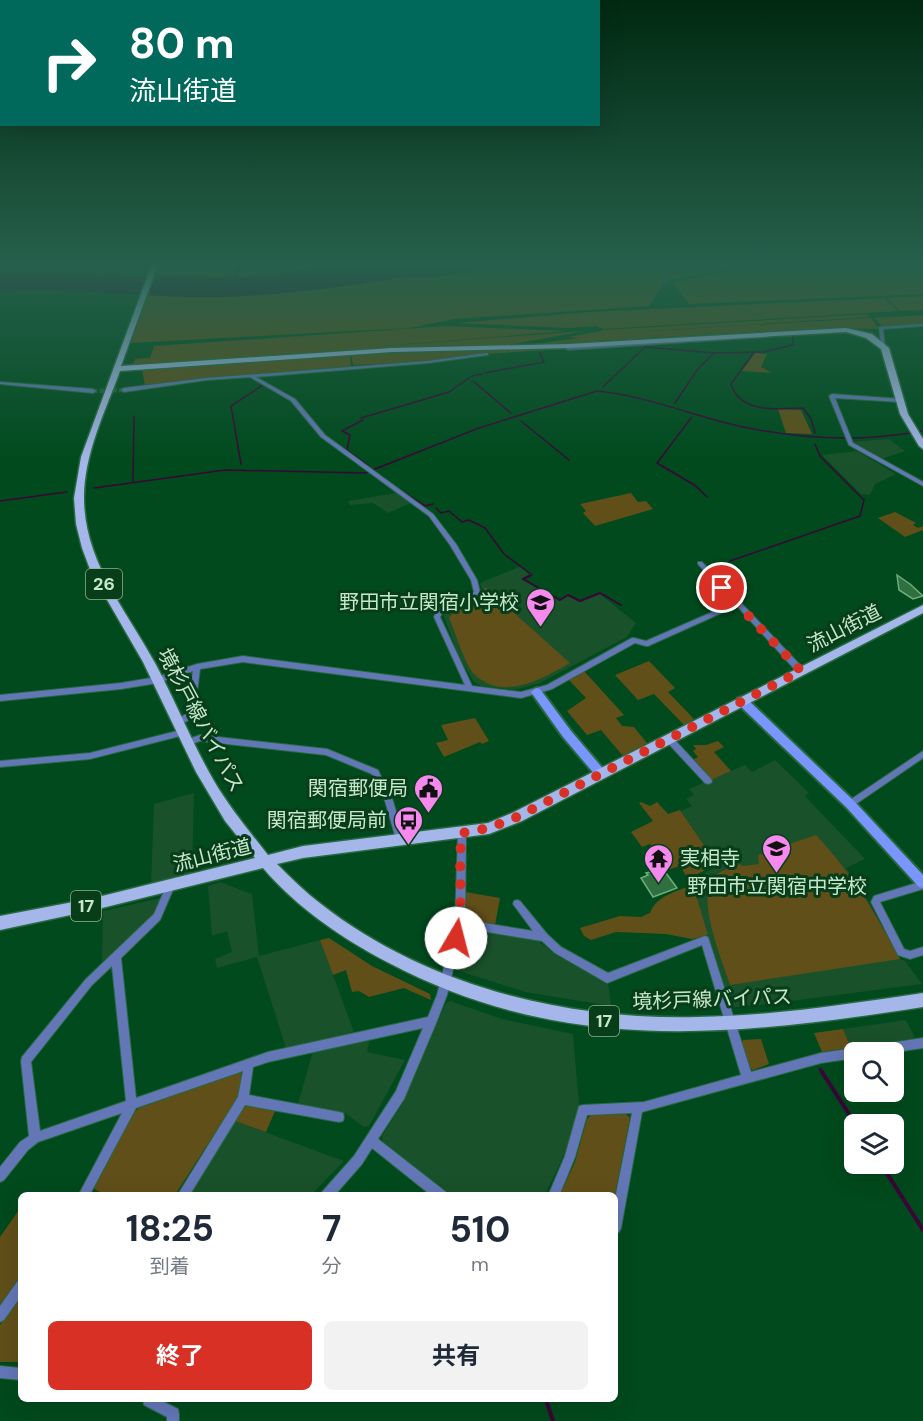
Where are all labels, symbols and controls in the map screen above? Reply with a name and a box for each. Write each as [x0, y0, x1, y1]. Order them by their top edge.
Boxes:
text: 80 m [129, 16, 235, 71]
icon: right [30, 24, 108, 102]
text: 流山街道 [129, 73, 237, 108]
pin [696, 562, 747, 613]
road number: 26 [86, 569, 122, 599]
icon: arrive [705, 571, 738, 604]
school or university icon: 野田市立関宿小学校 [524, 586, 556, 628]
place label: 野田市立関宿小学校 [339, 589, 519, 615]
street label: 流山街道 [802, 598, 886, 658]
street label: 境杉戸線バイパス [152, 643, 250, 797]
public building icon: 関宿郵便局 [413, 772, 445, 814]
place label: 関宿郵便局 [308, 775, 408, 801]
bus stop icon: 関宿郵便局前 [392, 804, 424, 846]
place label: 関宿郵便局前 [267, 807, 387, 833]
school or university icon: 野田市立関宿中学校 [761, 832, 793, 874]
street label: 流山街道 [170, 833, 254, 877]
temple icon: 実相寺 [643, 842, 675, 884]
place label: 実相寺 [680, 845, 740, 871]
place label: 野田市立関宿中学校 [687, 873, 867, 899]
road number: 17 [71, 891, 101, 921]
position arrow [424, 906, 488, 970]
street label: 境杉戸線バイパス [632, 983, 792, 1015]
road number: 17 [589, 1006, 619, 1036]
map controls [844, 1042, 904, 1174]
button: search [844, 1042, 904, 1102]
button: layers [844, 1114, 904, 1174]
text: 18:25 [126, 1205, 214, 1252]
text: 7 [322, 1205, 341, 1252]
text: 510 [449, 1206, 510, 1253]
text: m [471, 1251, 489, 1277]
text: 到着 [150, 1253, 190, 1279]
text: 分 [322, 1253, 342, 1279]
button: 終了 [48, 1321, 312, 1390]
button: 共有 [324, 1321, 588, 1390]

